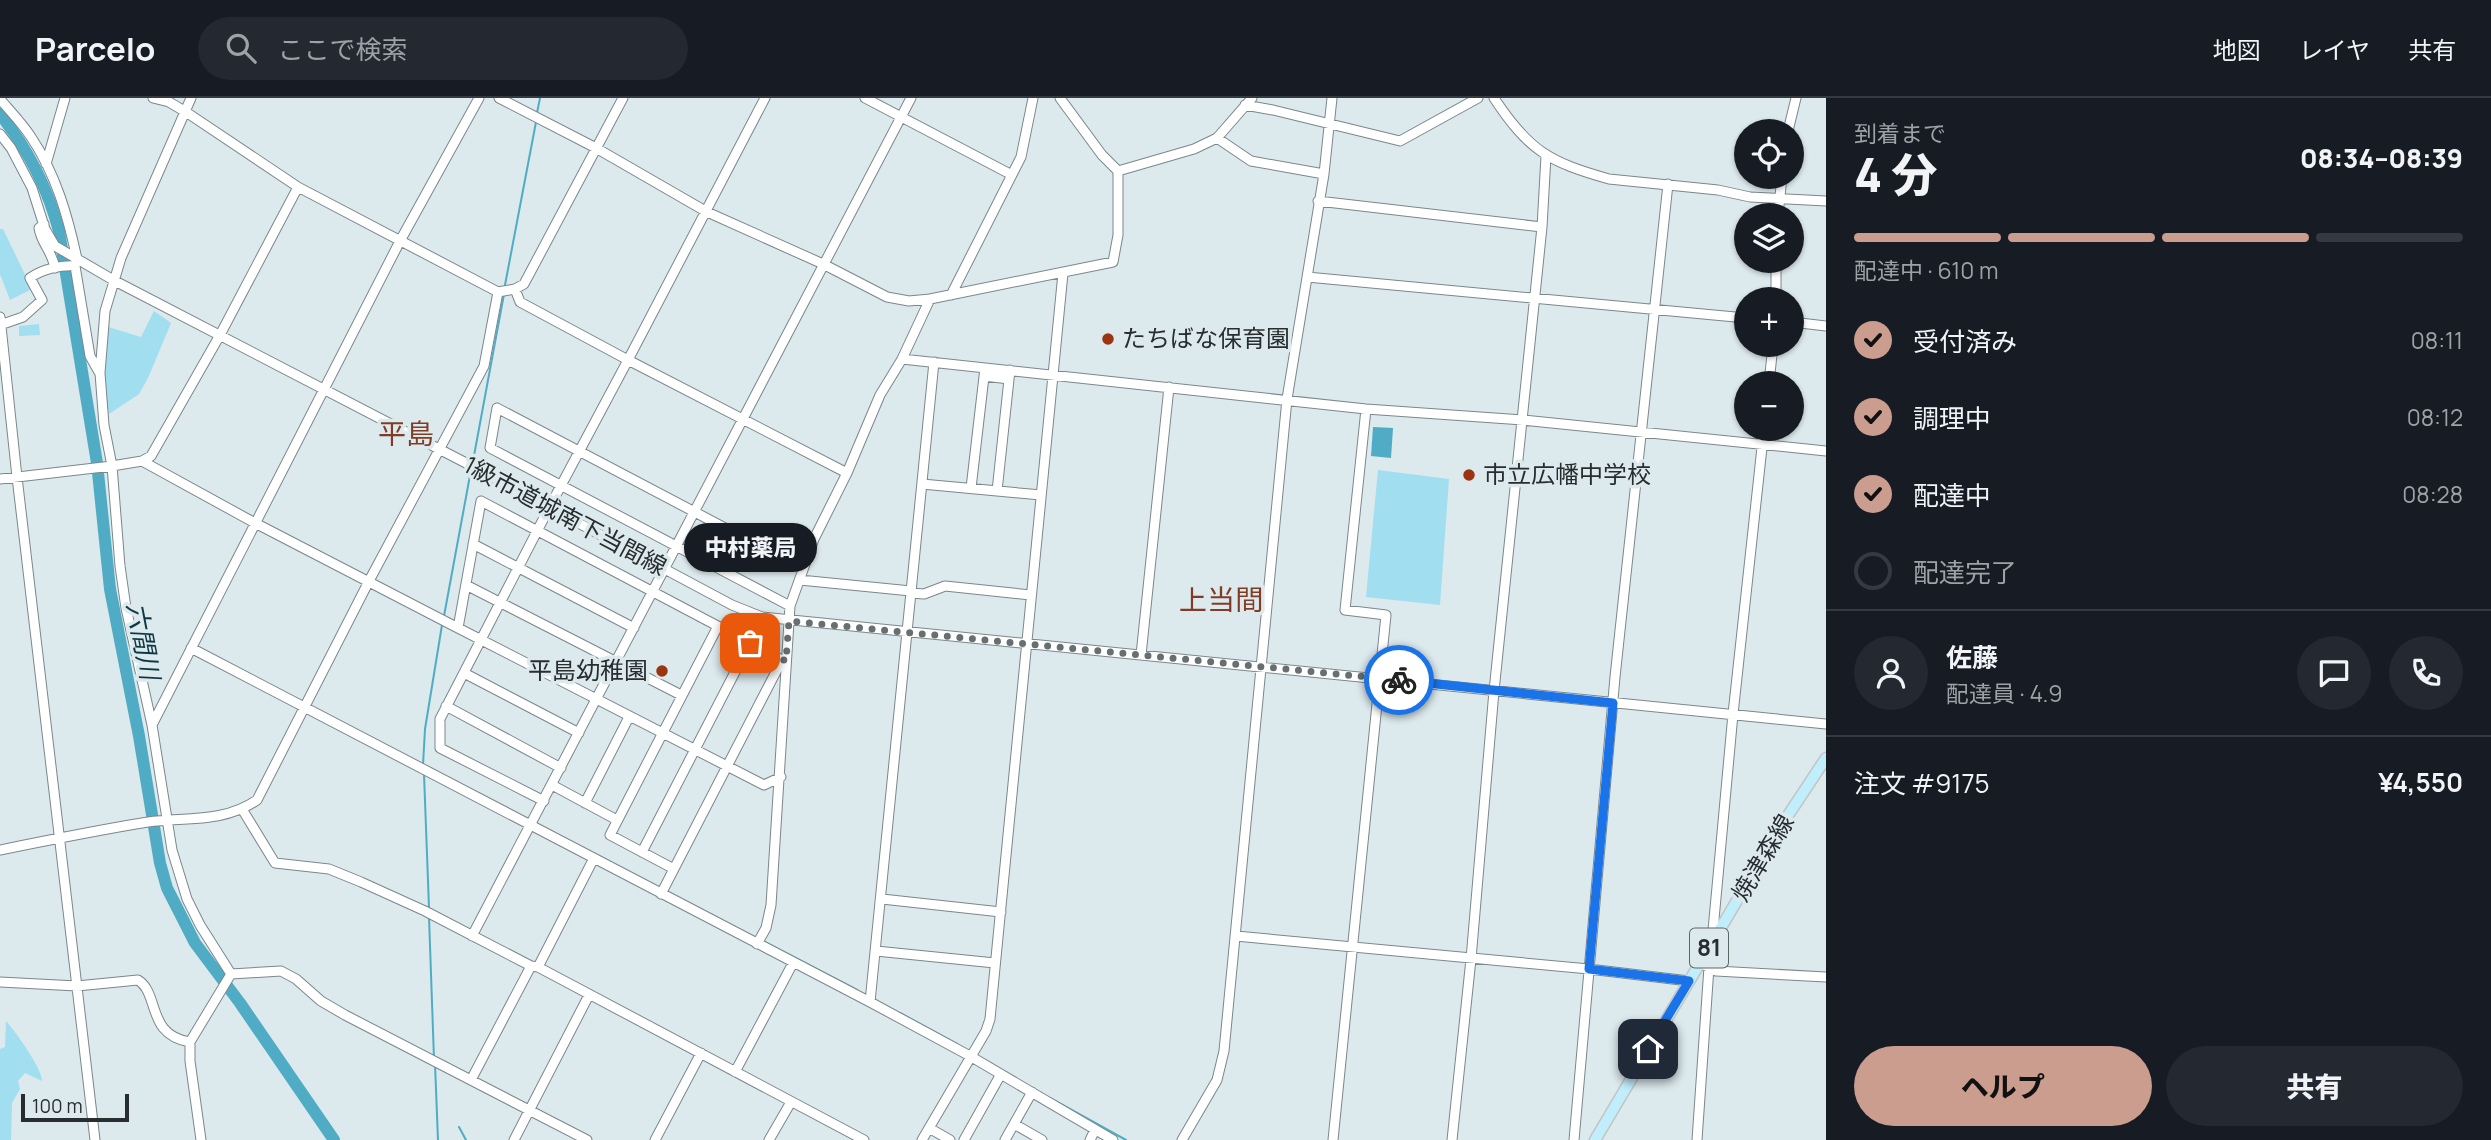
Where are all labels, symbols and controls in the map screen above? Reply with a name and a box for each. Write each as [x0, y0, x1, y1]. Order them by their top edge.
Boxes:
search box [198, 17, 688, 80]
text: Parcelo [35, 26, 156, 71]
icon: search [222, 29, 260, 67]
text: ここで検索 [278, 31, 408, 67]
text: 地図 [2213, 33, 2261, 66]
text: レイヤ [2299, 33, 2370, 66]
text: 共有 [2408, 33, 2456, 66]
text: 到着まで [1854, 117, 1946, 149]
map controls [1734, 119, 1804, 441]
button: locate [1734, 119, 1804, 189]
text: 08:34–08:39 [2300, 140, 2463, 176]
text: 4 分 [1854, 143, 1938, 206]
button: layers [1734, 203, 1804, 273]
text: 配達中 · 610 m [1854, 254, 1998, 286]
button: + [1734, 287, 1804, 357]
place label: たちばな保育園 [1122, 321, 1290, 354]
icon: check [1854, 321, 1892, 359]
text: 受付済み [1913, 323, 2017, 359]
text: 08:11 [2411, 324, 2463, 356]
marker: たちばな保育園 [1100, 331, 1116, 347]
button: − [1734, 371, 1804, 441]
icon: check [1854, 398, 1892, 436]
text: 調理中 [1913, 400, 1991, 436]
text: 08:12 [2407, 401, 2463, 433]
district label: 平島 [378, 414, 434, 452]
street label: 1級市道城南下当間線 [458, 447, 673, 582]
place label: 市立広幡中学校 [1483, 457, 1651, 490]
marker: 市立広幡中学校 [1461, 467, 1477, 483]
icon: check [1854, 475, 1892, 513]
text: 配達中 [1913, 477, 1991, 513]
text: 08:28 [2402, 478, 2463, 510]
callout: 中村薬局 [684, 524, 816, 573]
text: 中村薬局 [705, 531, 797, 563]
text: 配達完了 [1913, 554, 2017, 590]
district label: 上当間 [1179, 580, 1263, 618]
water label: 六間川 [119, 599, 170, 685]
pin [720, 613, 780, 673]
icon: bag [731, 624, 769, 662]
button: person [1854, 636, 1928, 710]
button: chat [2297, 636, 2371, 710]
button: phone [2389, 636, 2463, 710]
text: 佐藤 [1946, 639, 1998, 675]
courier [1364, 645, 1434, 715]
place label: 平島幼稚園 [528, 653, 648, 686]
icon: bike [1380, 661, 1418, 699]
marker: 平島幼稚園 [654, 663, 670, 679]
text: 配達員 · 4.9 [1946, 677, 2063, 709]
text: ¥4,550 [2378, 764, 2463, 800]
text: 注文 #9175 [1854, 765, 1989, 801]
street label: 焼津森線 [1723, 808, 1801, 907]
road number: 81 [1690, 928, 1728, 968]
pin [1618, 1019, 1678, 1079]
icon: home [1629, 1030, 1667, 1068]
button: ヘルプ [1854, 1046, 2152, 1126]
button: 共有 [2166, 1046, 2463, 1126]
scale bar [21, 1091, 130, 1123]
text: 100 m [32, 1093, 83, 1119]

